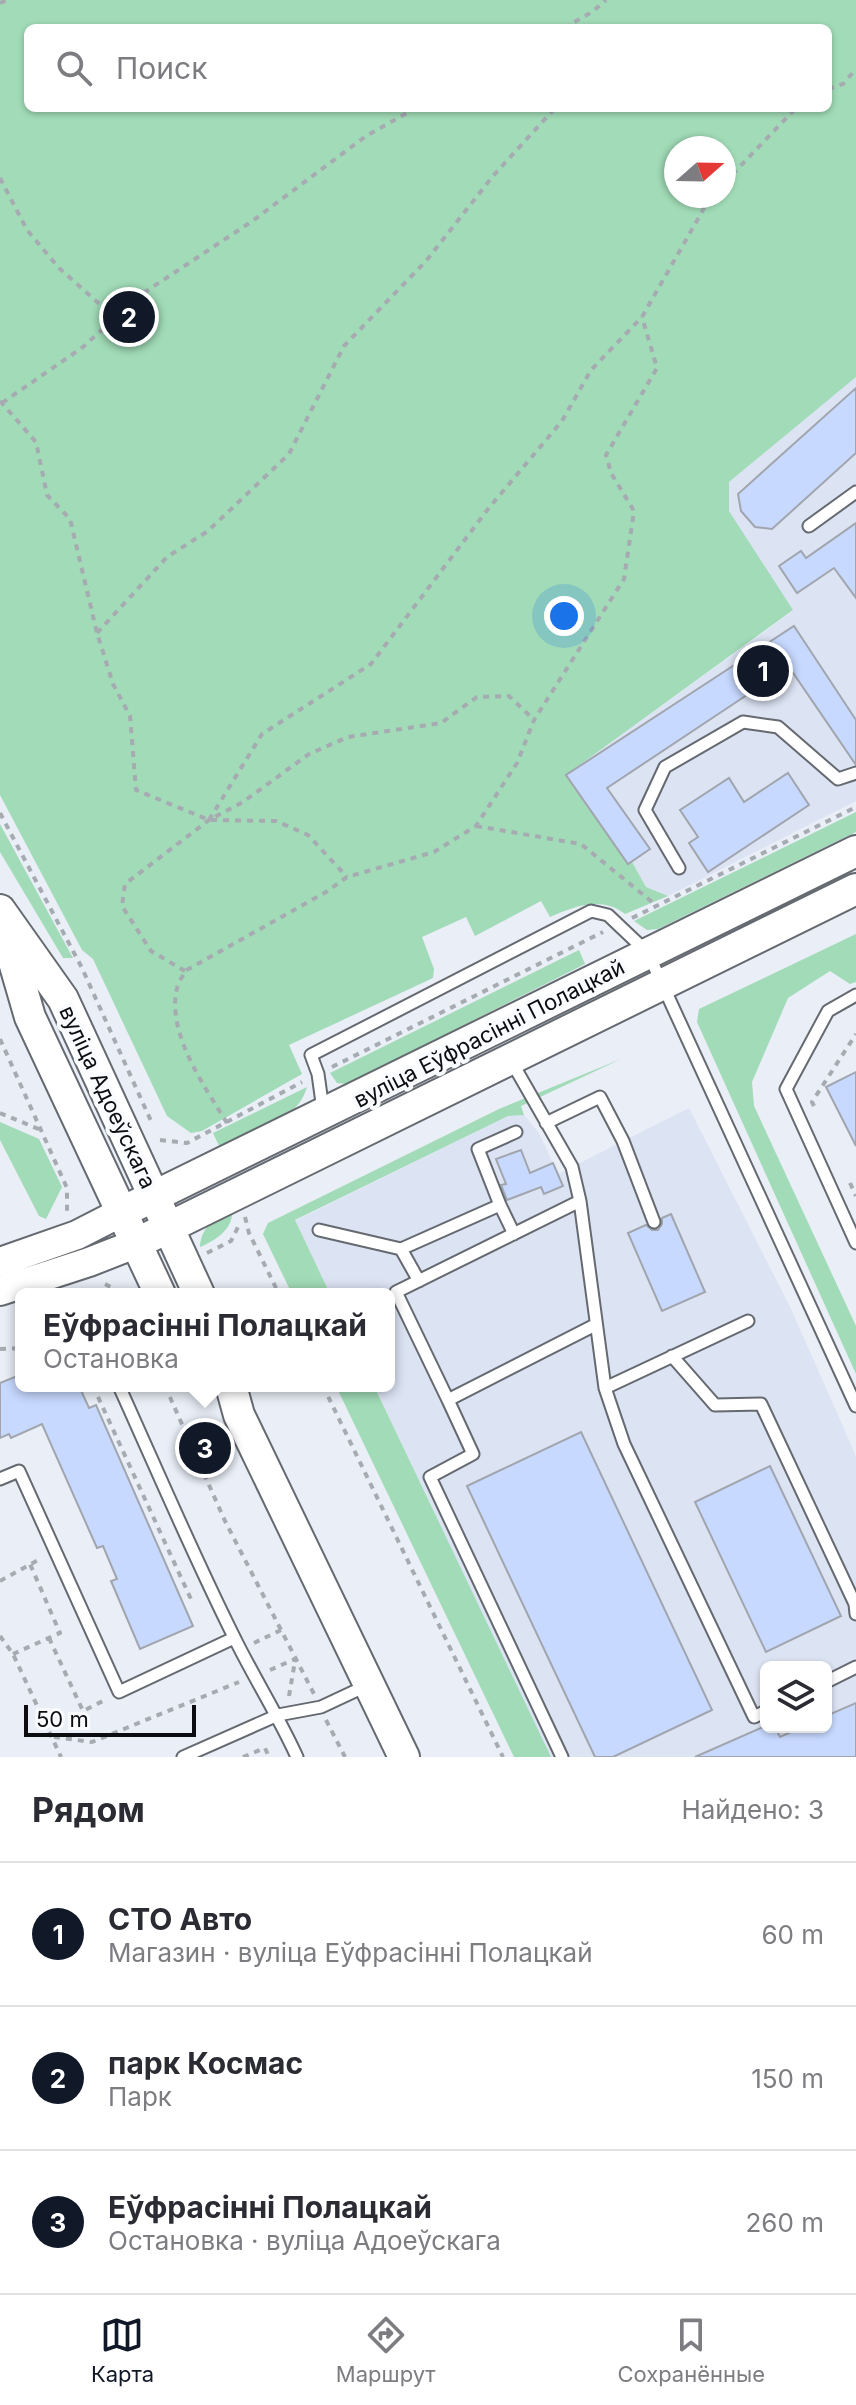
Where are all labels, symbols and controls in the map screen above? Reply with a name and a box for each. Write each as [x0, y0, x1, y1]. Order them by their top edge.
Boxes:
search box [24, 24, 832, 112]
icon: search [52, 46, 96, 90]
text: Поиск [116, 50, 207, 86]
north arrow [664, 136, 736, 208]
pin: 2 [103, 287, 155, 347]
your location [544, 596, 584, 636]
pin: 1 [737, 641, 789, 701]
street label: вуліца Еўфрасінні Полацкай [349, 953, 629, 1113]
street label: вуліца Адоеўскага [54, 1001, 162, 1193]
popup [15, 1288, 395, 1392]
text: Еўфрасінні Полацкай [43, 1307, 367, 1343]
text: Остановка [43, 1343, 179, 1374]
pin: 3 [179, 1418, 231, 1478]
map controls [760, 1661, 832, 1733]
button: layers [760, 1661, 832, 1733]
scale bar [24, 1701, 196, 1737]
text: 50 m [36, 1706, 89, 1732]
text: Рядом [32, 1789, 145, 1830]
text: Найдено: 3 [681, 1794, 824, 1825]
text: СТО Авто [108, 1901, 252, 1937]
text: 1 [52, 1919, 64, 1950]
text: 60 m [761, 1919, 824, 1950]
text: Магазин · вуліца Еўфрасінні Полацкай [108, 1937, 593, 1968]
text: парк Космас [108, 2045, 303, 2081]
text: 2 [50, 2063, 66, 2094]
text: 150 m [751, 2063, 824, 2094]
text: Парк [108, 2081, 172, 2112]
text: Еўфрасінні Полацкай [108, 2189, 432, 2225]
text: 3 [50, 2207, 66, 2238]
text: 260 m [746, 2207, 824, 2238]
text: Остановка · вуліца Адоеўскага [108, 2225, 501, 2256]
tab: Карта [91, 2313, 154, 2387]
tab: Маршрут [336, 2313, 436, 2387]
tab: Сохранённые [617, 2313, 765, 2387]

